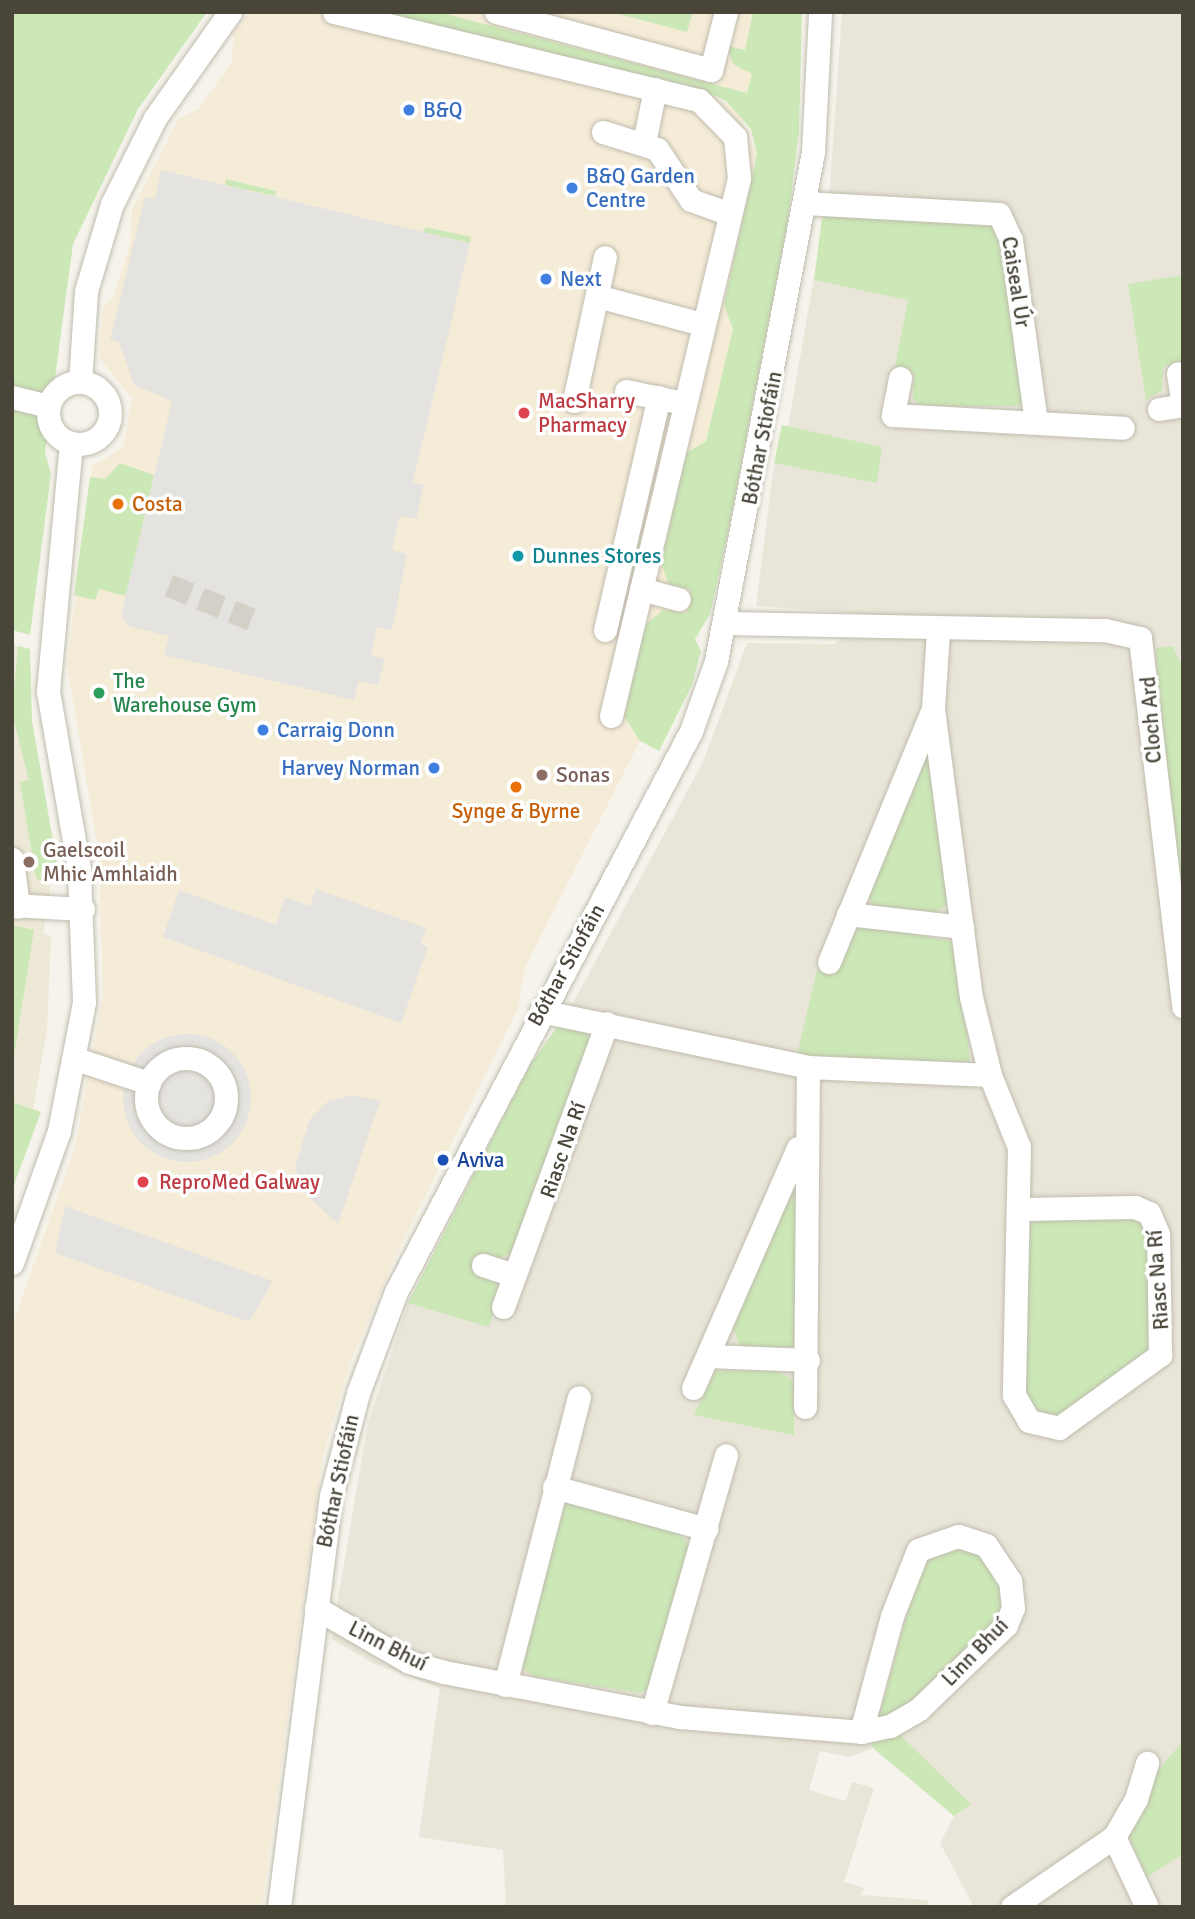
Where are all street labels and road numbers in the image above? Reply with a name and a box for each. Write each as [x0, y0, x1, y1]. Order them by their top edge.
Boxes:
street label: Caiseal Úr [996, 235, 1036, 329]
street label: Bóthar Stiofáin [737, 369, 787, 507]
street label: Cloch Ard [1135, 676, 1167, 764]
street label: Bóthar Stiofáin [522, 900, 610, 1030]
street label: Riasc Na Rí [535, 1098, 591, 1202]
street label: Riasc Na Rí [1142, 1229, 1174, 1331]
street label: Bóthar Stiofáin [312, 1412, 364, 1550]
street label: Linn Bhuí [936, 1613, 1014, 1691]
street label: Linn Bhuí [344, 1615, 432, 1677]

